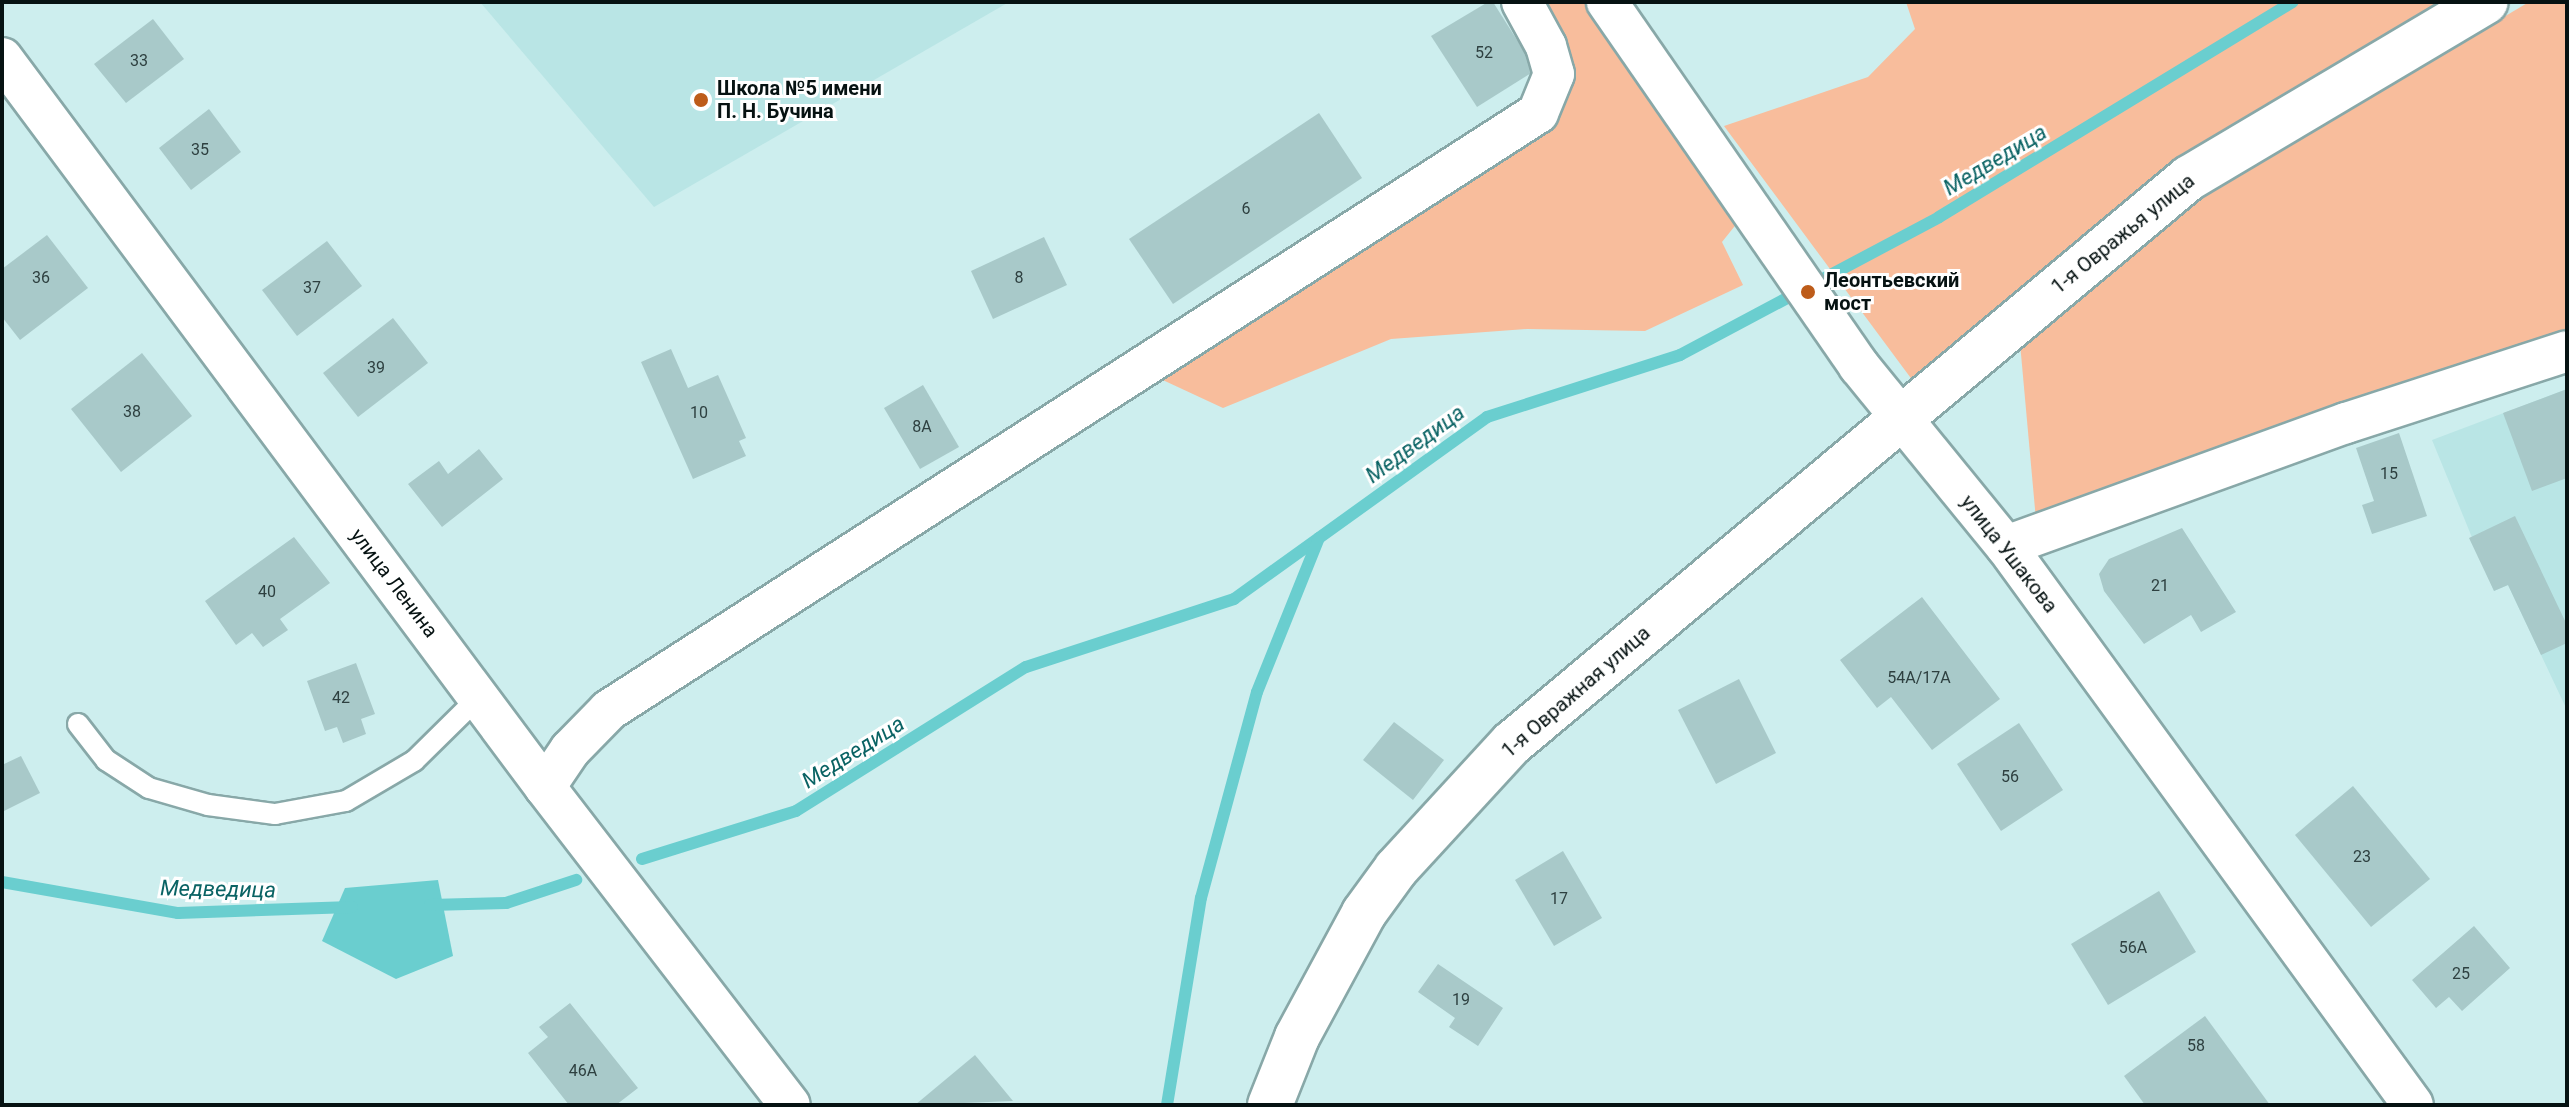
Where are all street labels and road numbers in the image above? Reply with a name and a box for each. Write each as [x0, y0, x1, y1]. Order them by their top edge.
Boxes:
street label: 1-я Овражья улица [2047, 169, 2199, 299]
street label: улица Ушакова [1956, 490, 2062, 618]
street label: улица Ленина [345, 524, 443, 642]
street label: 1-я Овражная улица [1497, 621, 1655, 763]

